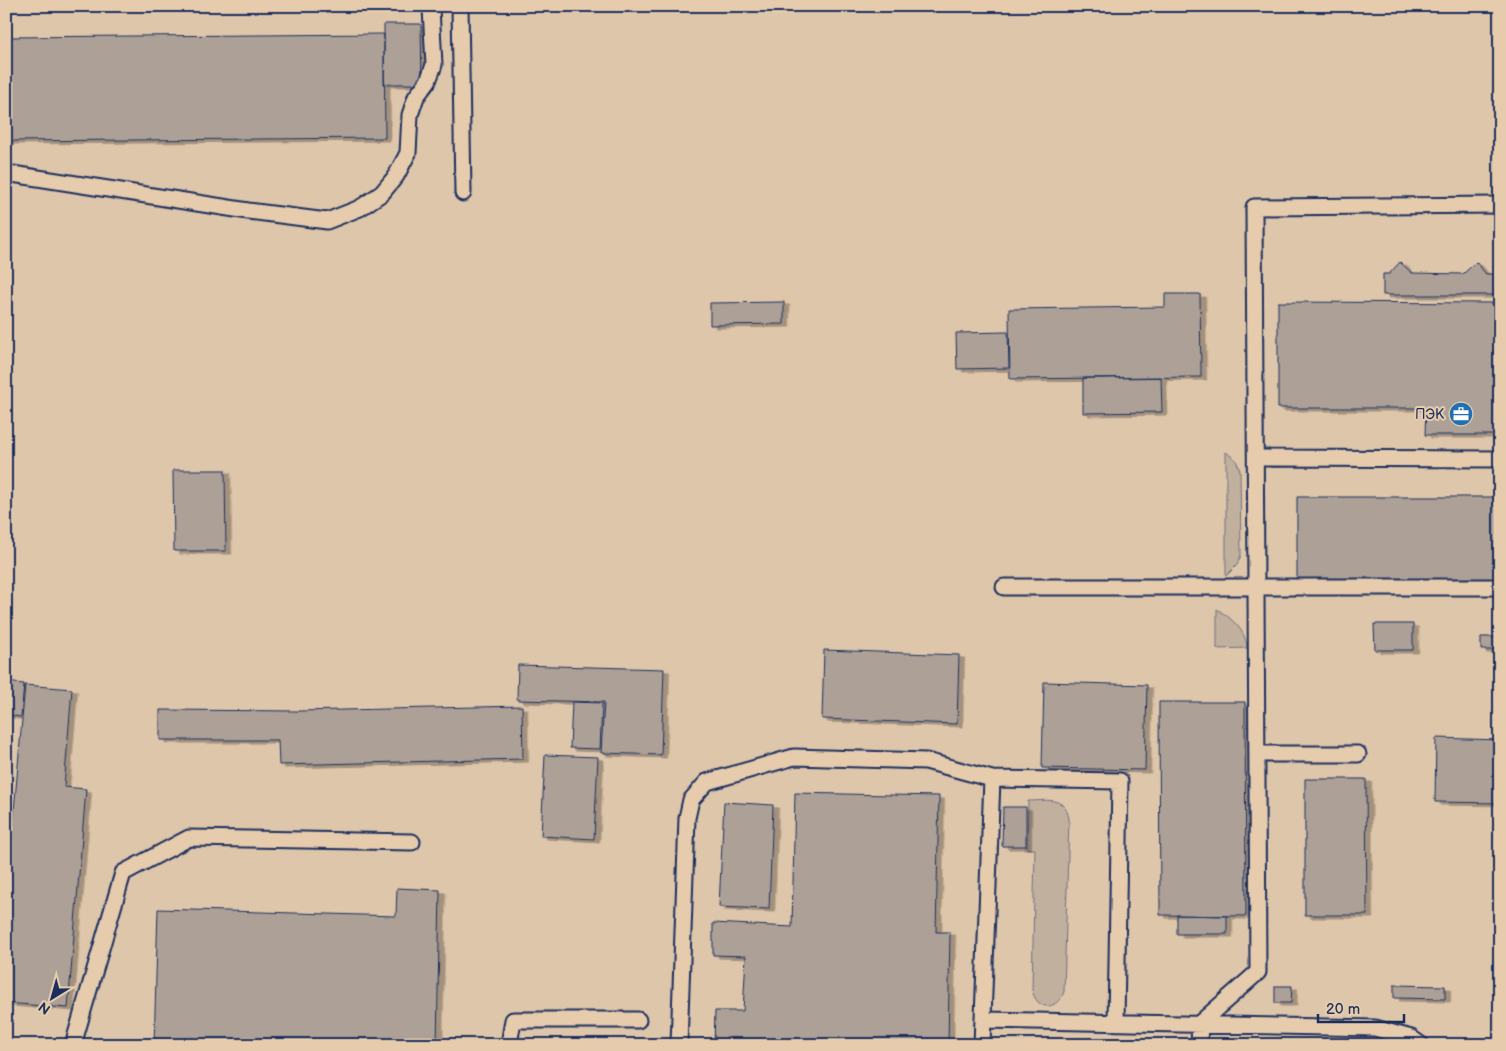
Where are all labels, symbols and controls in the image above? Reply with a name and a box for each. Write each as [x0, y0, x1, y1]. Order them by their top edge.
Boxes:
office icon: ПЭК [1448, 401, 1474, 427]
place label: ПЭК [1415, 406, 1445, 423]
north arrow [28, 974, 78, 1024]
scale bar [1318, 991, 1405, 1023]
text: N [35, 998, 54, 1018]
text: 20 m [1326, 1000, 1360, 1019]

